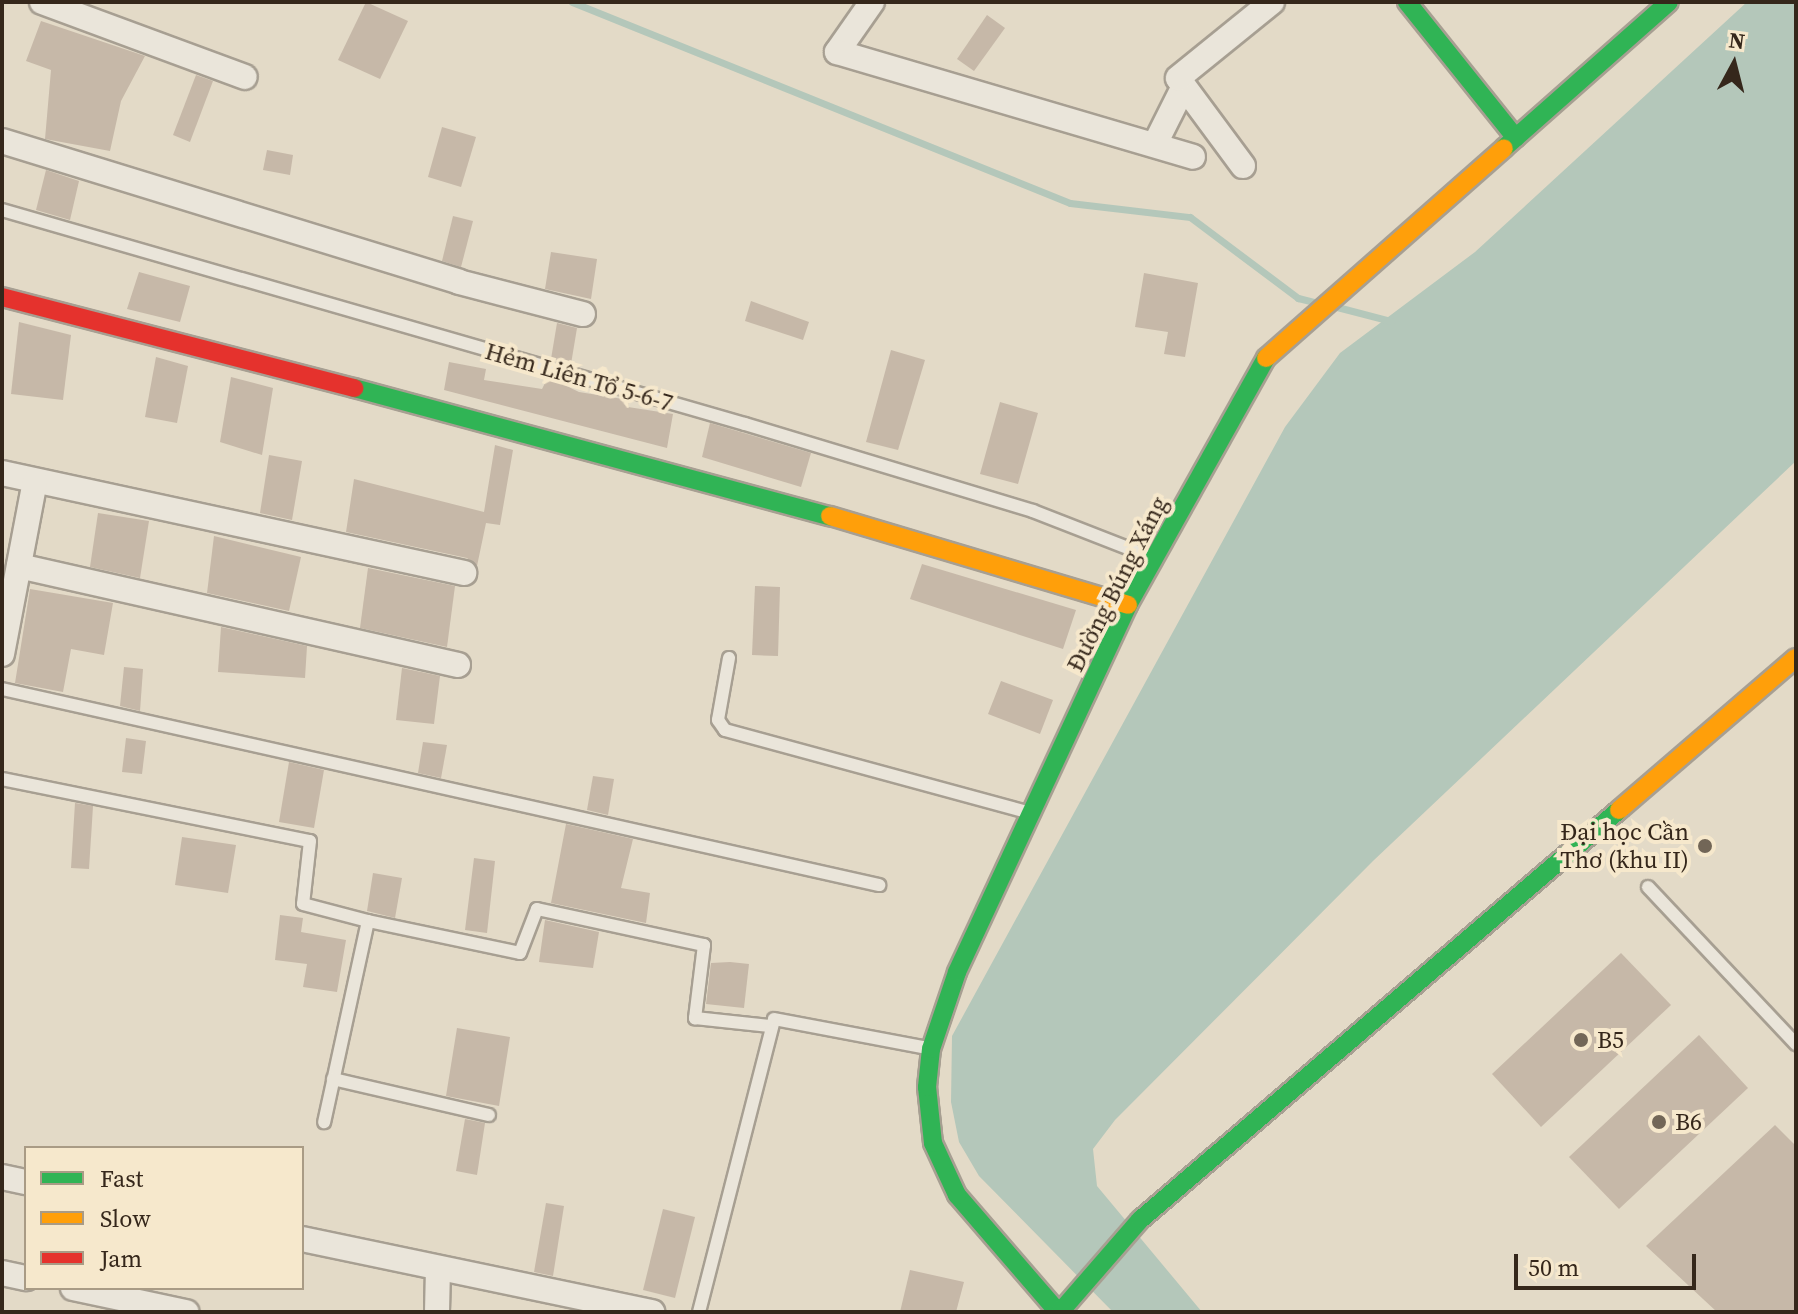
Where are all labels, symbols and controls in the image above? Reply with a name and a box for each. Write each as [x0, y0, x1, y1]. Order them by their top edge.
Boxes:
north arrow [1694, 24, 1774, 104]
text: N [1727, 24, 1747, 56]
street label: Hẻm Liên Tổ 5-6-7 [482, 336, 676, 418]
street label: Đường Búng Xáng [1060, 492, 1174, 676]
place label: Đại học Cần Thơ (khu II) [1560, 818, 1689, 874]
marker: Đại học Cần Thơ (khu II) [1696, 837, 1714, 855]
place label: B5 [1597, 1026, 1624, 1054]
marker: B5 [1572, 1031, 1590, 1049]
place label: B6 [1675, 1108, 1702, 1136]
marker: B6 [1650, 1113, 1668, 1131]
legend [24, 1146, 304, 1290]
text: Fast [100, 1162, 143, 1195]
text: Slow [100, 1202, 151, 1235]
scale bar [1518, 1238, 1700, 1288]
text: Jam [100, 1242, 142, 1275]
text: 50 m [1528, 1251, 1579, 1284]

